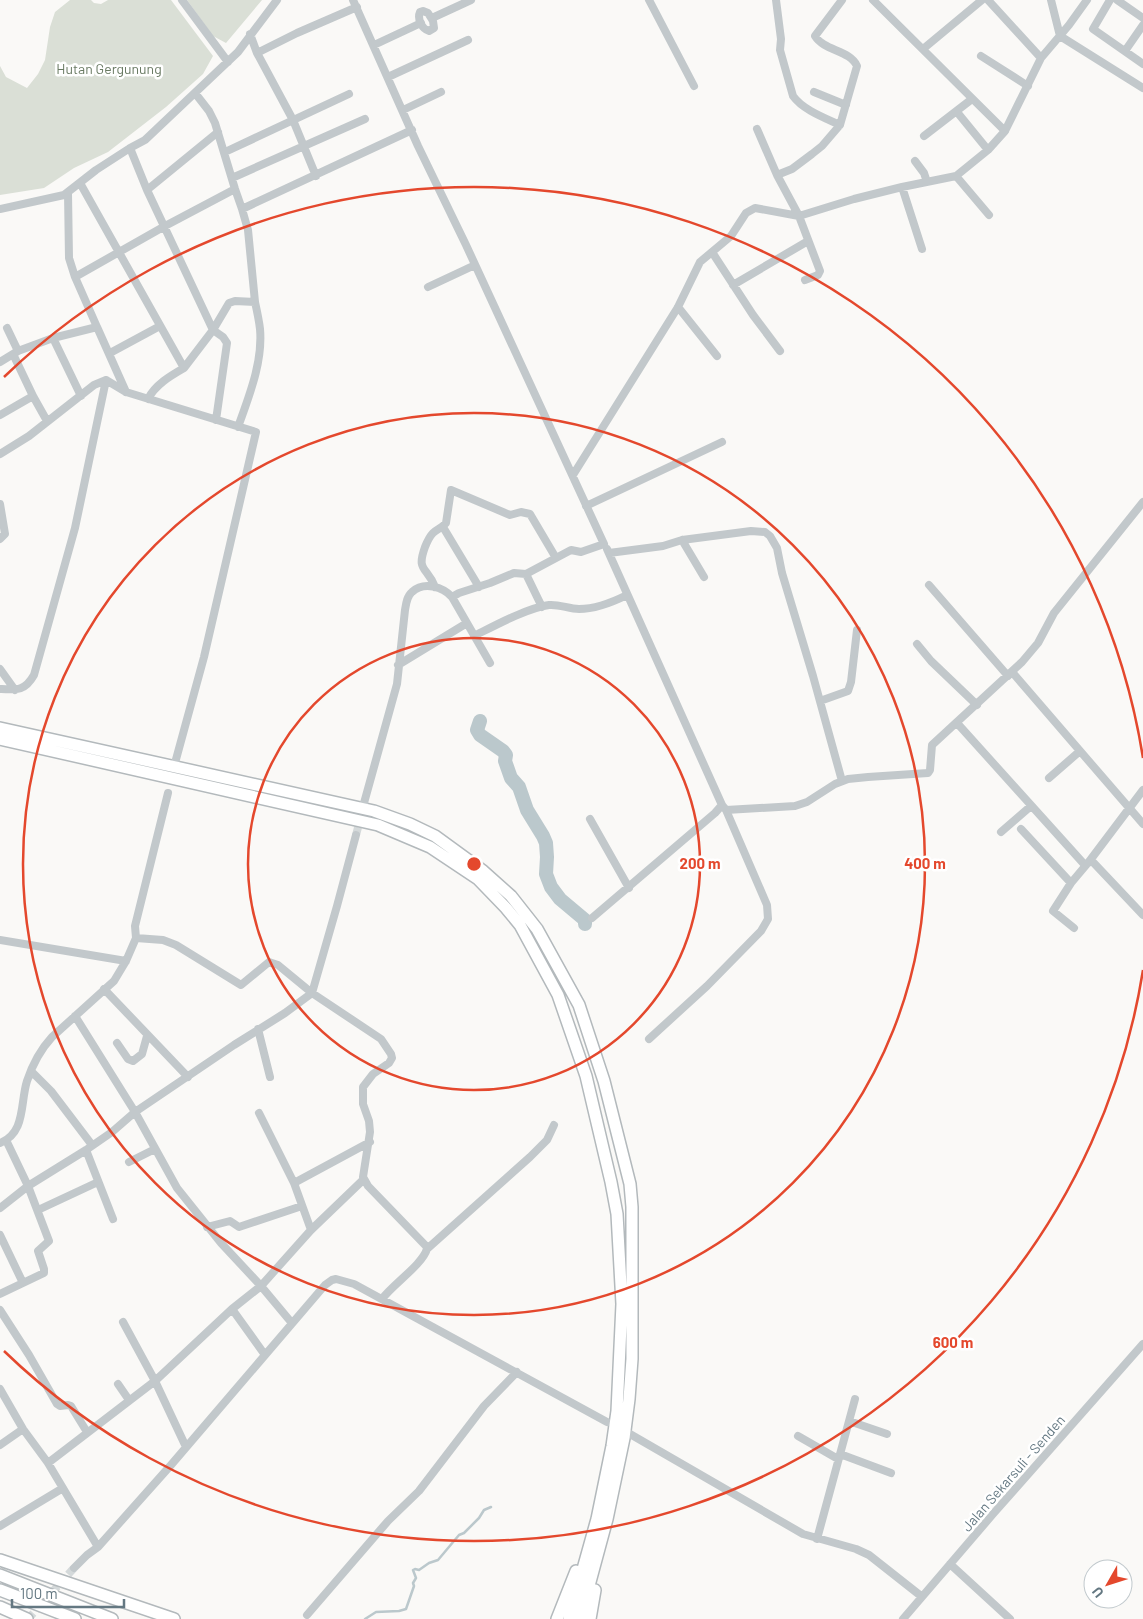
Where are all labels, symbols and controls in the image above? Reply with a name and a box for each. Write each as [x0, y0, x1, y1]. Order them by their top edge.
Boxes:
park label: Hutan Gergunung [56, 60, 162, 77]
text: 200 m [679, 854, 721, 872]
text: 400 m [904, 854, 946, 872]
centre of rings [465, 855, 483, 873]
text: 600 m [933, 1333, 973, 1351]
street label: Jalan Sekarsuli - Senden [958, 1411, 1068, 1535]
north arrow [1083, 1559, 1133, 1609]
scale bar [12, 1576, 125, 1608]
text: 100 m [20, 1584, 58, 1602]
text: U [1088, 1584, 1107, 1601]

